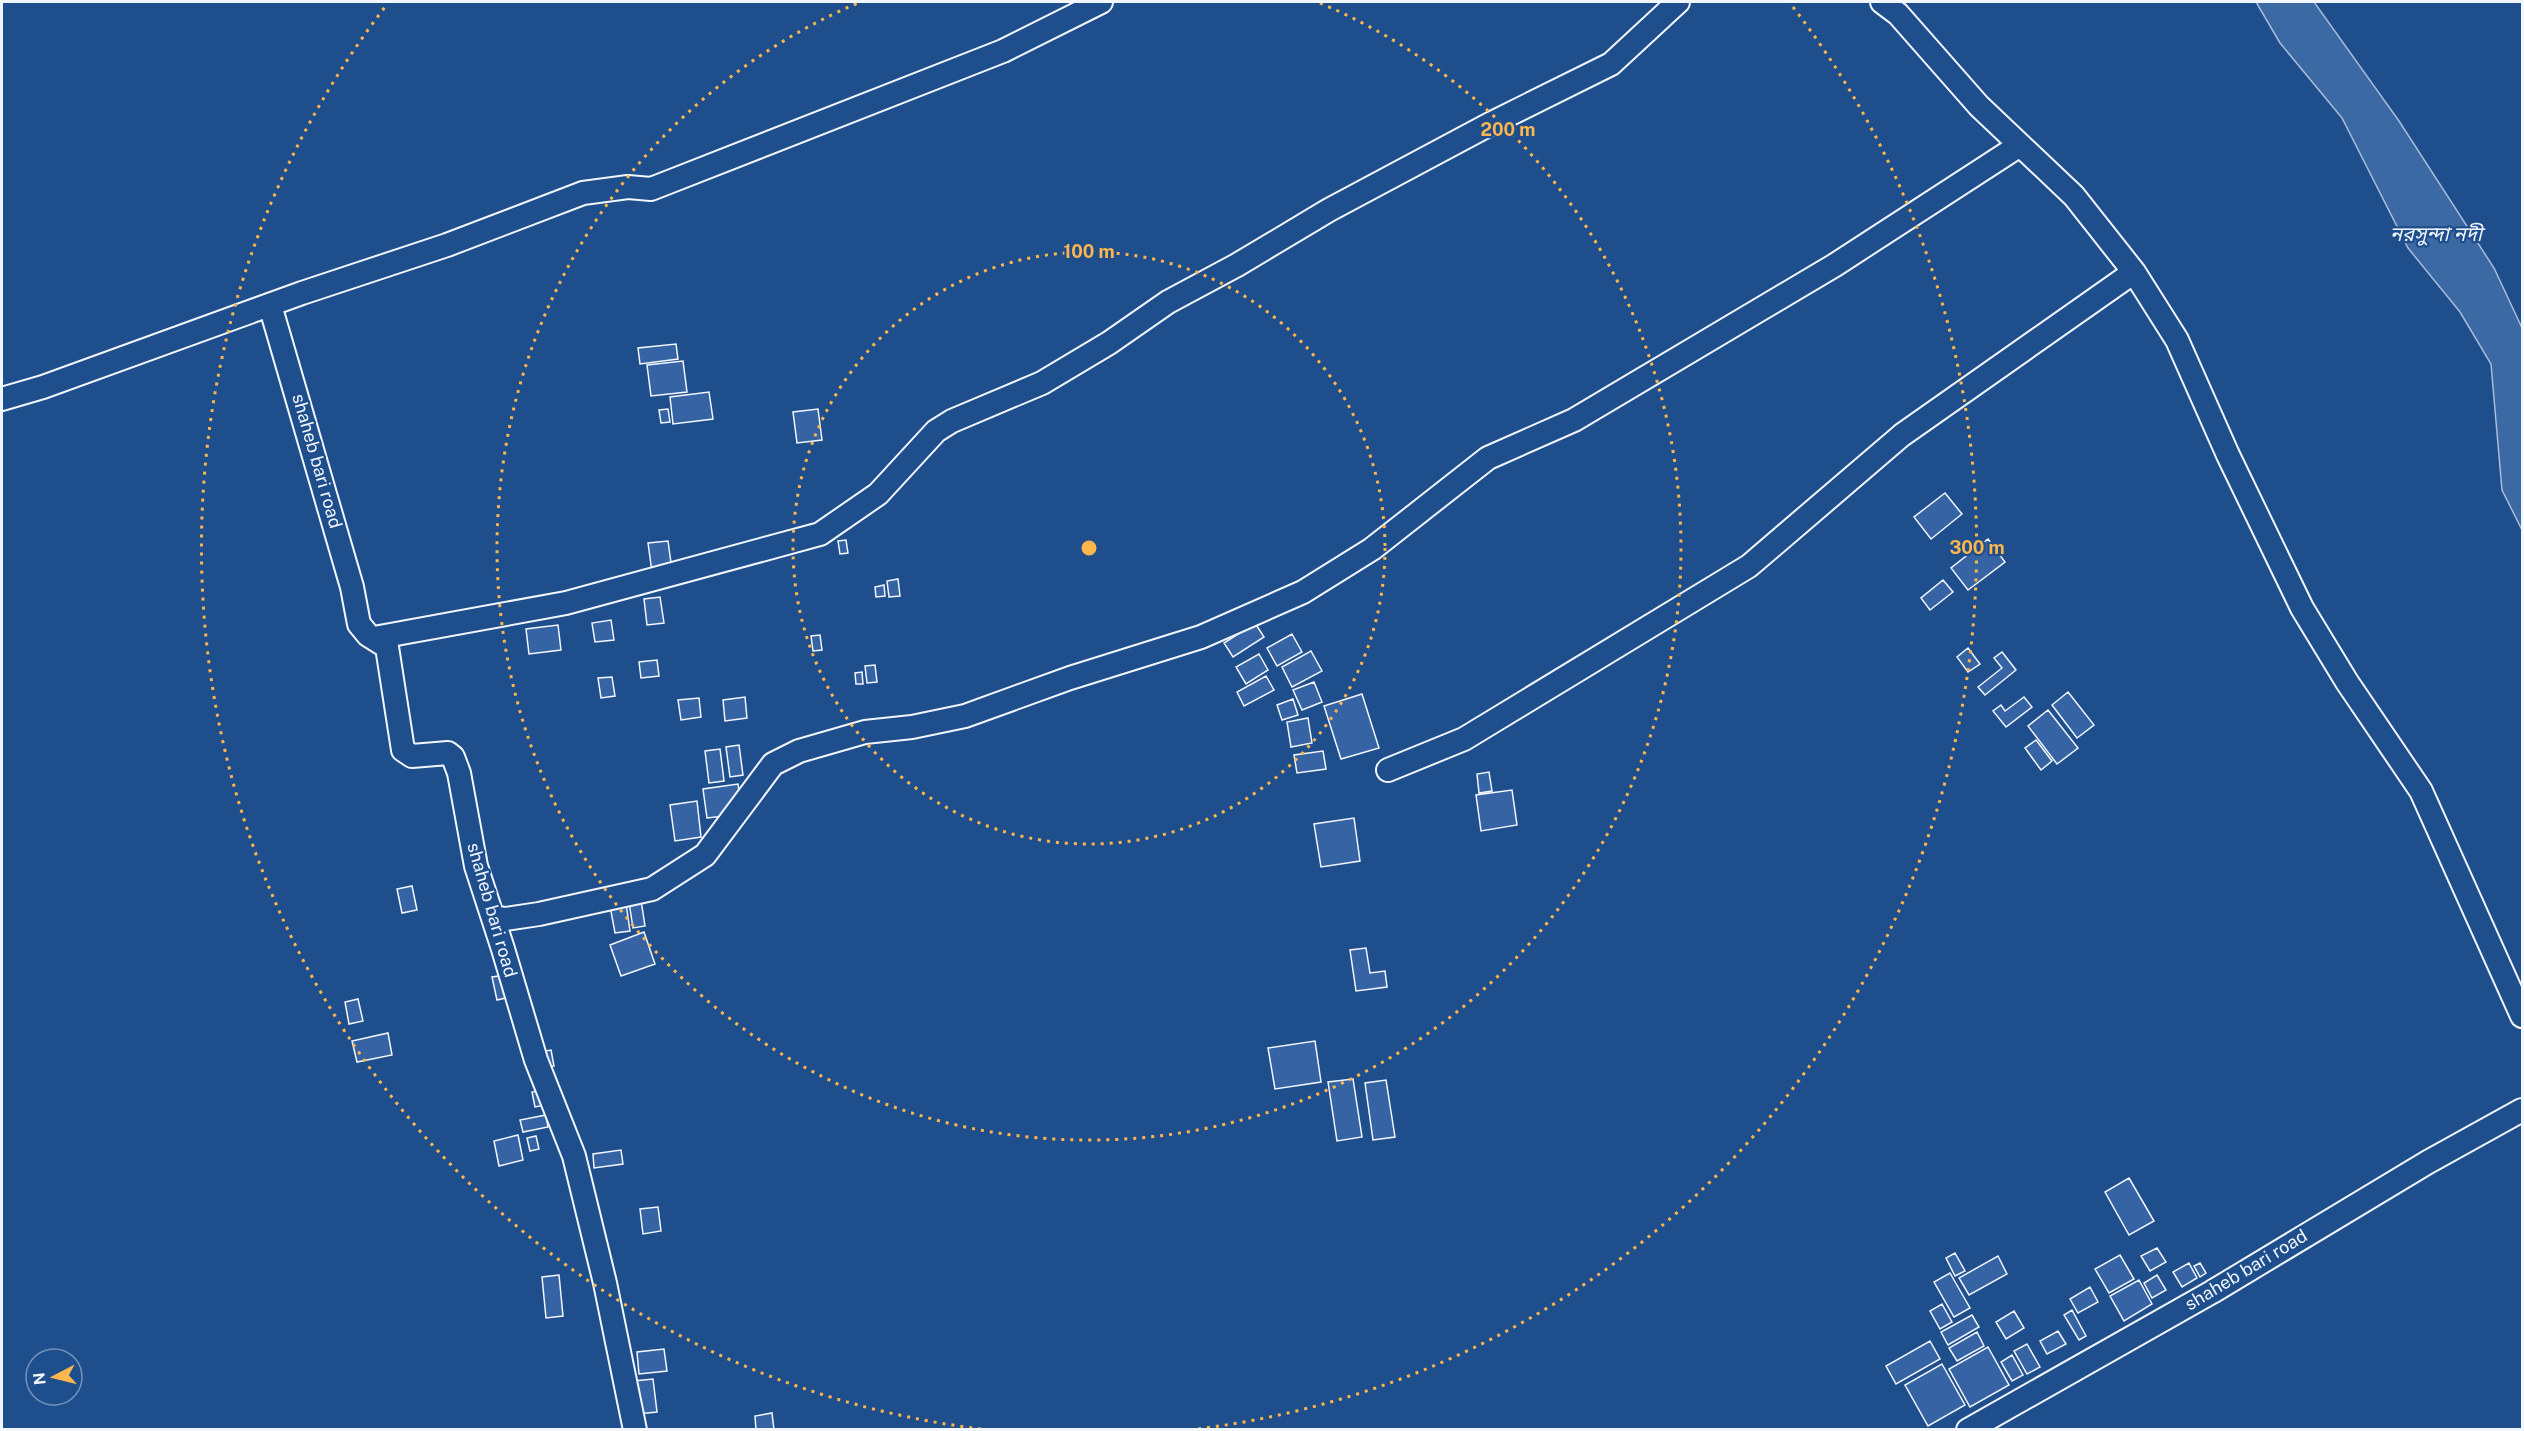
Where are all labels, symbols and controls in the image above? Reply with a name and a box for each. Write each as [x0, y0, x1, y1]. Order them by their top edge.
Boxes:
text: 200 m [1481, 119, 1535, 140]
water label: নরসুন্দা নদী [2390, 222, 2486, 246]
text: 100 m [1063, 241, 1115, 262]
street label: shaheb bari road [288, 391, 347, 531]
text: 300 m [1949, 537, 2005, 558]
centre of rings [1079, 538, 1099, 558]
street label: shaheb bari road [463, 840, 522, 980]
street label: shaheb bari road [2181, 1225, 2311, 1314]
north arrow [24, 1347, 84, 1407]
text: N [29, 1371, 50, 1386]

